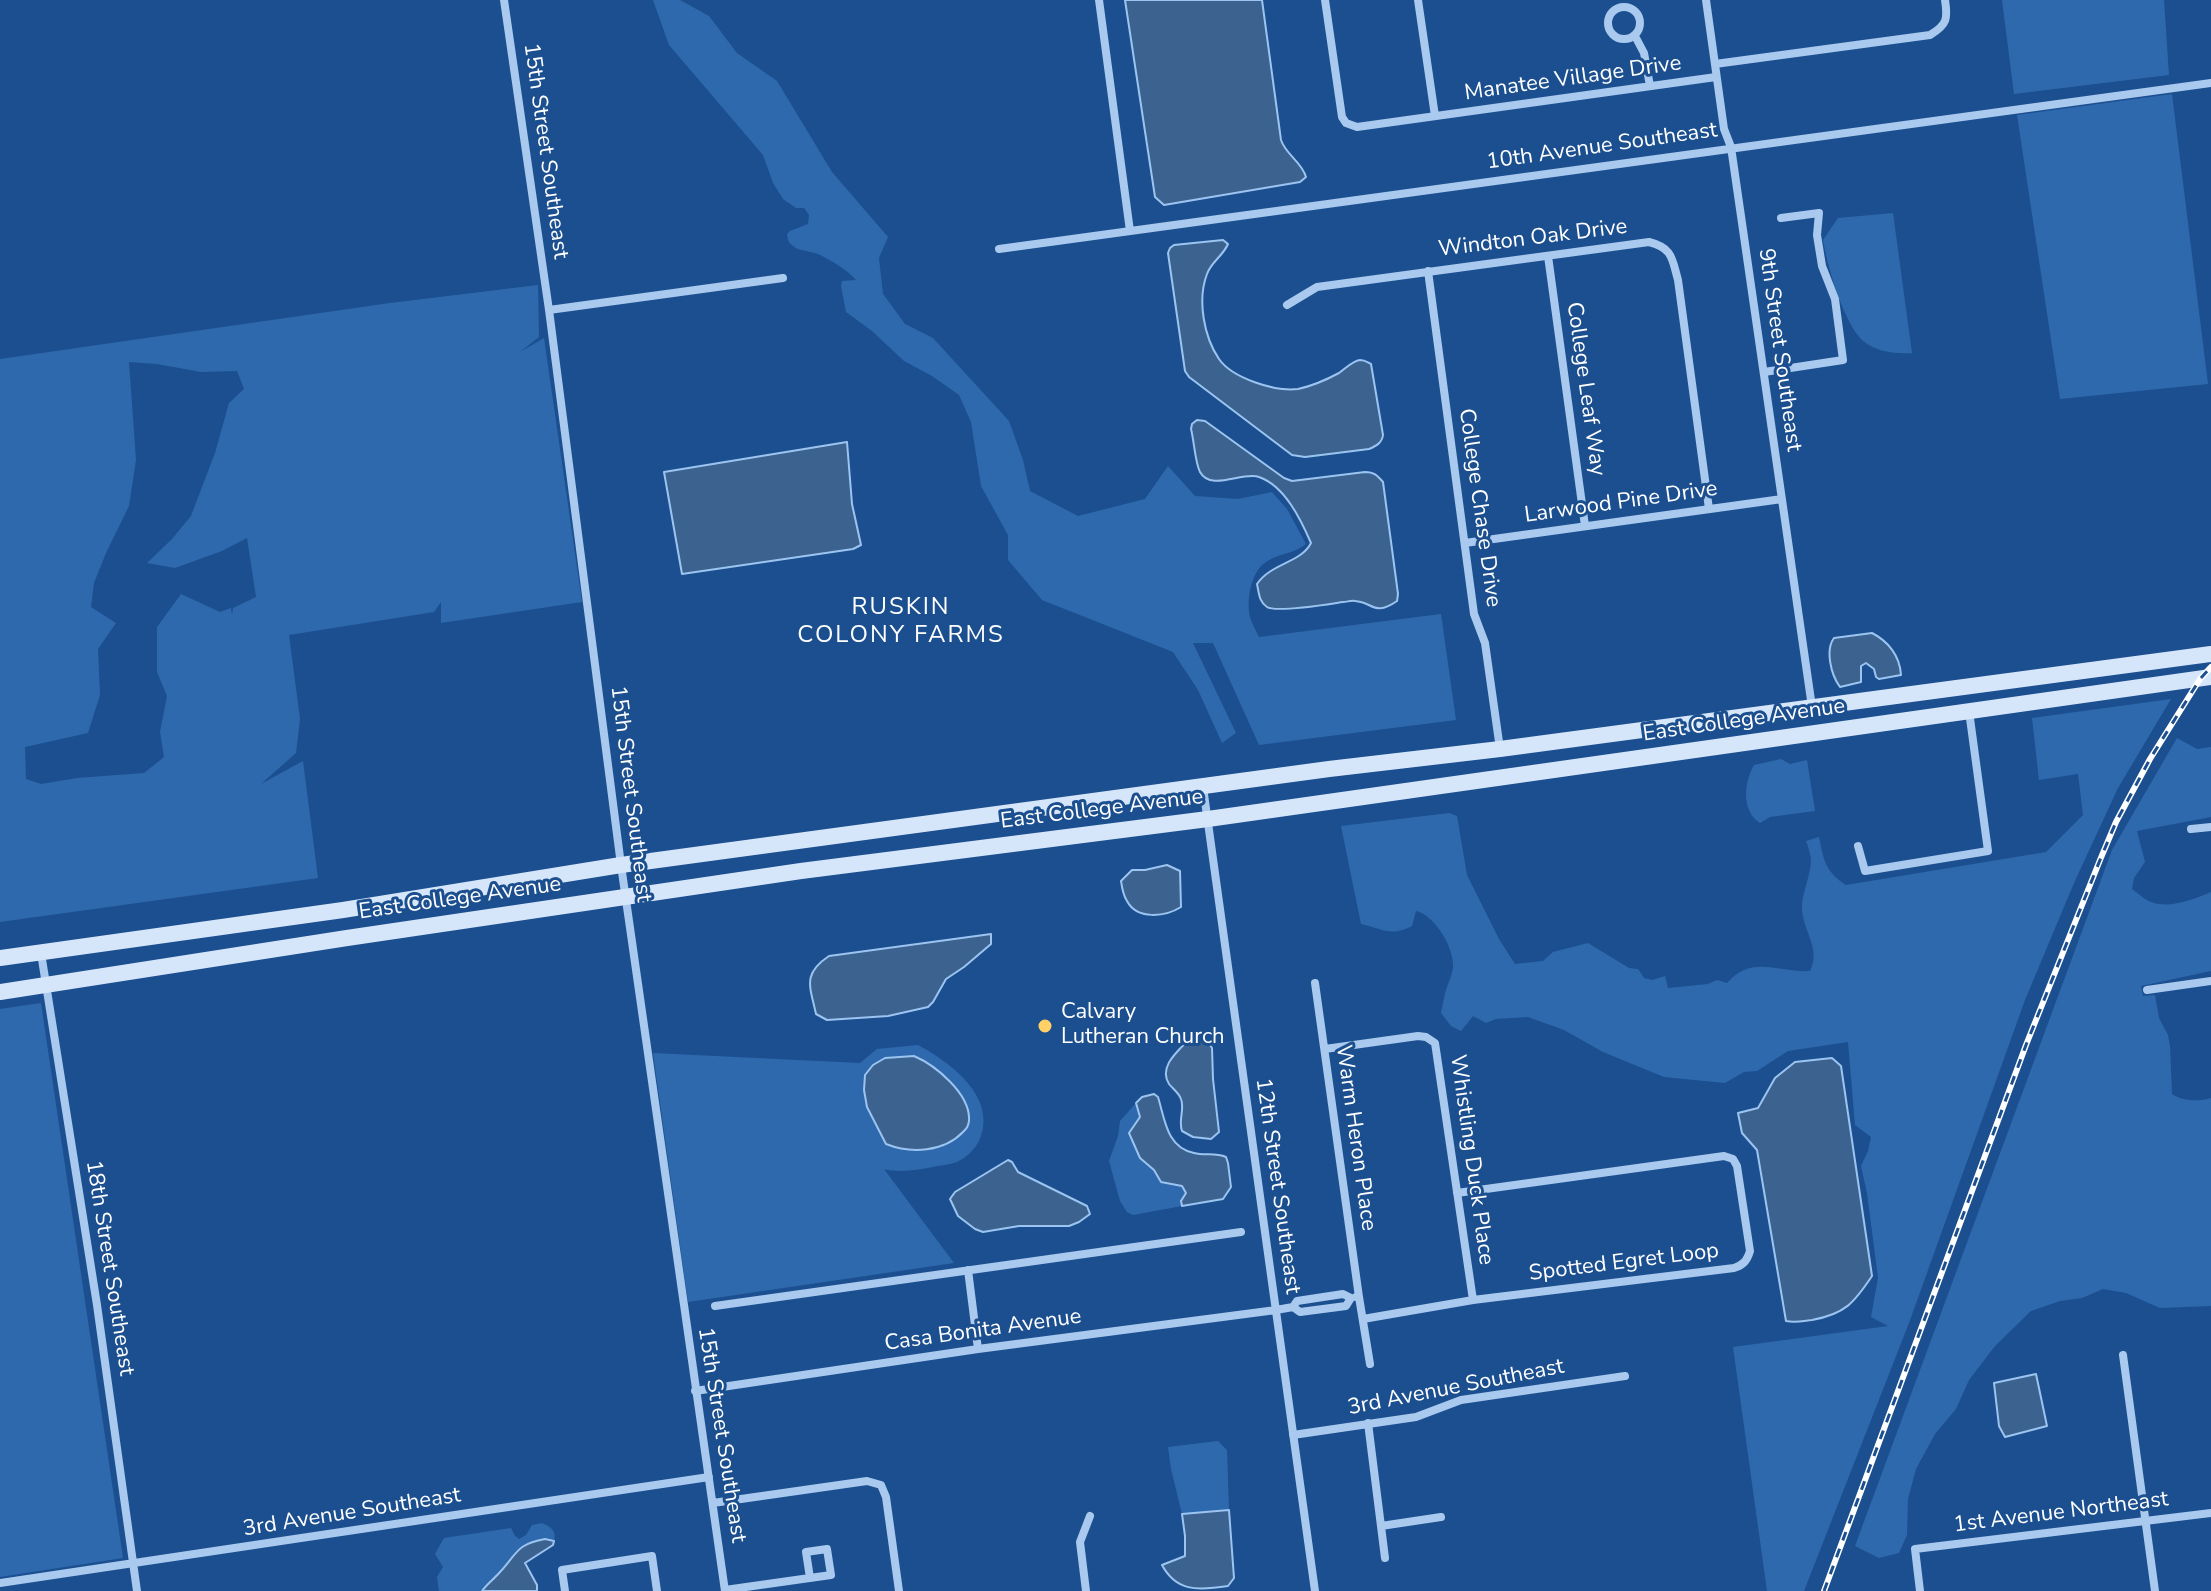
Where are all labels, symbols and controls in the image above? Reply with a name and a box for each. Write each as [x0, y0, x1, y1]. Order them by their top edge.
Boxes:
street label: 15th Street Southeast [517, 41, 573, 261]
street label: Manatee Village Drive [1463, 51, 1683, 107]
street label: 10th Avenue Southeast [1485, 118, 1719, 176]
street label: Windton Oak Drive [1437, 214, 1629, 264]
street label: 9th Street Southeast [1752, 247, 1806, 453]
street label: College Leaf Way [1560, 300, 1610, 478]
street label: College Chase Drive [1452, 407, 1506, 609]
street label: Larwood Pine Drive [1523, 476, 1719, 530]
district label: RUSKIN COLONY FARMS [797, 594, 1005, 650]
street label: 15th Street Southeast [604, 684, 656, 904]
street label: East College Avenue [1641, 694, 1847, 748]
street label: East College Avenue [999, 784, 1205, 836]
street label: East College Avenue [357, 872, 563, 926]
place label: Calvary Lutheran Church [1061, 1000, 1225, 1052]
marker: Calvary Lutheran Church [1036, 1017, 1054, 1035]
street label: Warm Heron Place [1329, 1043, 1381, 1233]
street label: Whistling Duck Place [1443, 1053, 1499, 1267]
street label: 12th Street Southeast [1249, 1076, 1305, 1296]
street label: 18th Street Southeast [79, 1158, 139, 1378]
street label: Spotted Egret Loop [1528, 1238, 1720, 1288]
street label: Casa Bonita Avenue [883, 1304, 1083, 1358]
street label: 15th Street Southeast [691, 1325, 751, 1545]
street label: 3rd Avenue Southeast [1346, 1354, 1566, 1422]
street label: 3rd Avenue Southeast [241, 1483, 463, 1543]
street label: 1st Avenue Northeast [1952, 1487, 2170, 1539]

